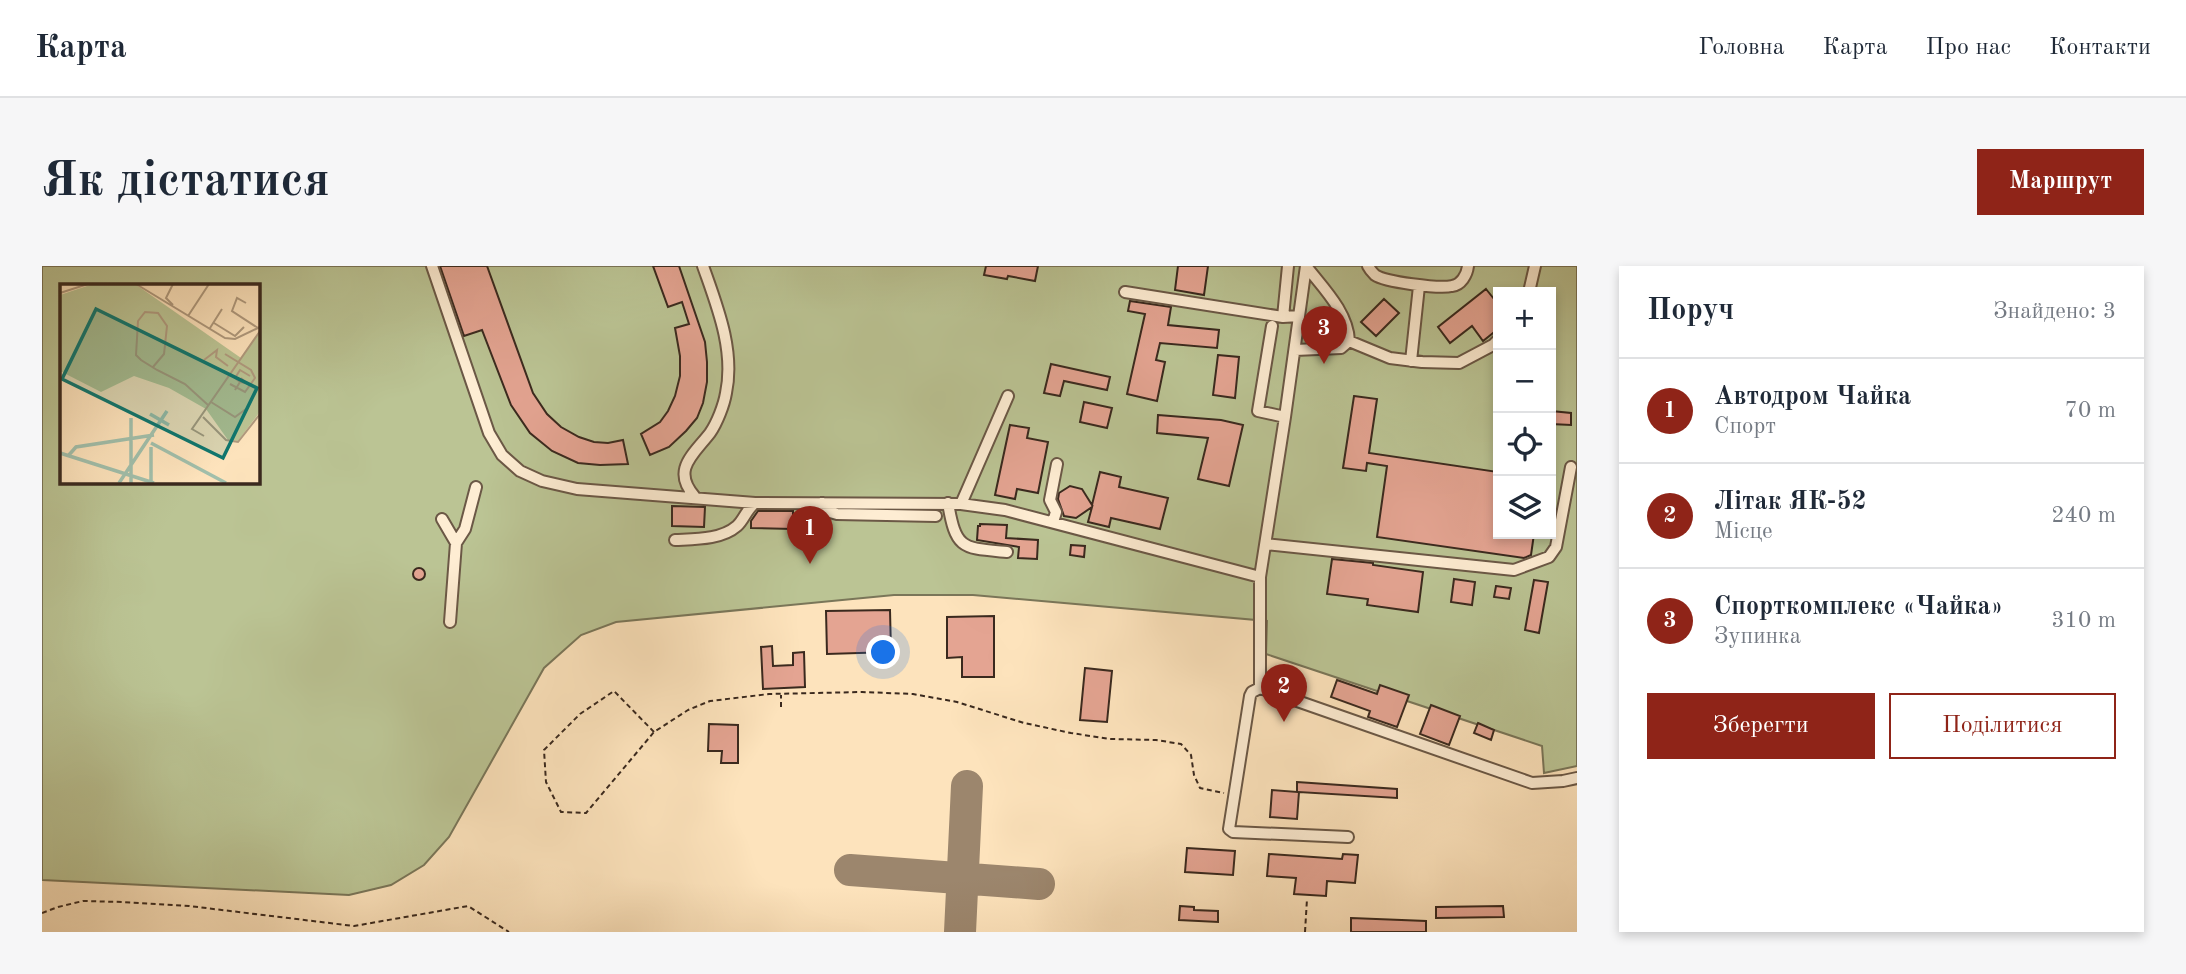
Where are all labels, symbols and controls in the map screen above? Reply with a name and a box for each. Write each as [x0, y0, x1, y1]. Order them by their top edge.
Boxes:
text: Карта [35, 32, 127, 65]
text: Головна [1698, 36, 1785, 60]
text: Карта [1823, 36, 1888, 60]
text: Про нас [1926, 36, 2011, 60]
text: Контакти [2049, 36, 2151, 60]
button: Маршрут [1977, 149, 2144, 215]
text: Як дістатися [42, 158, 330, 207]
inset map [60, 284, 259, 483]
map controls [1493, 287, 1556, 539]
button: + [1493, 287, 1556, 350]
text: Поруч [1647, 296, 1734, 326]
text: Знайдено: 3 [1993, 300, 2116, 323]
pin: 3 [1301, 306, 1347, 364]
button: − [1493, 350, 1556, 413]
text: Автодром Чайка [1714, 384, 1911, 410]
text: 1 [1663, 399, 1677, 422]
text: 70 m [2065, 399, 2116, 422]
button: locate [1493, 413, 1556, 476]
text: Спорт [1714, 415, 1776, 438]
button: layers [1493, 476, 1556, 539]
text: Літак ЯК-52 [1714, 489, 1867, 515]
text: 2 [1663, 504, 1677, 527]
text: 240 m [2051, 504, 2116, 527]
pin: 1 [787, 506, 833, 564]
text: Місце [1714, 520, 1773, 543]
text: Спорткомплекс «Чайка» [1714, 594, 2003, 620]
text: 3 [1663, 609, 1677, 632]
text: 310 m [2051, 609, 2116, 632]
text: Зупинка [1714, 625, 1801, 648]
your location [866, 635, 900, 669]
pin: 2 [1261, 664, 1307, 722]
button: Зберегти [1647, 693, 1875, 759]
button: Поділитися [1889, 693, 2116, 759]

